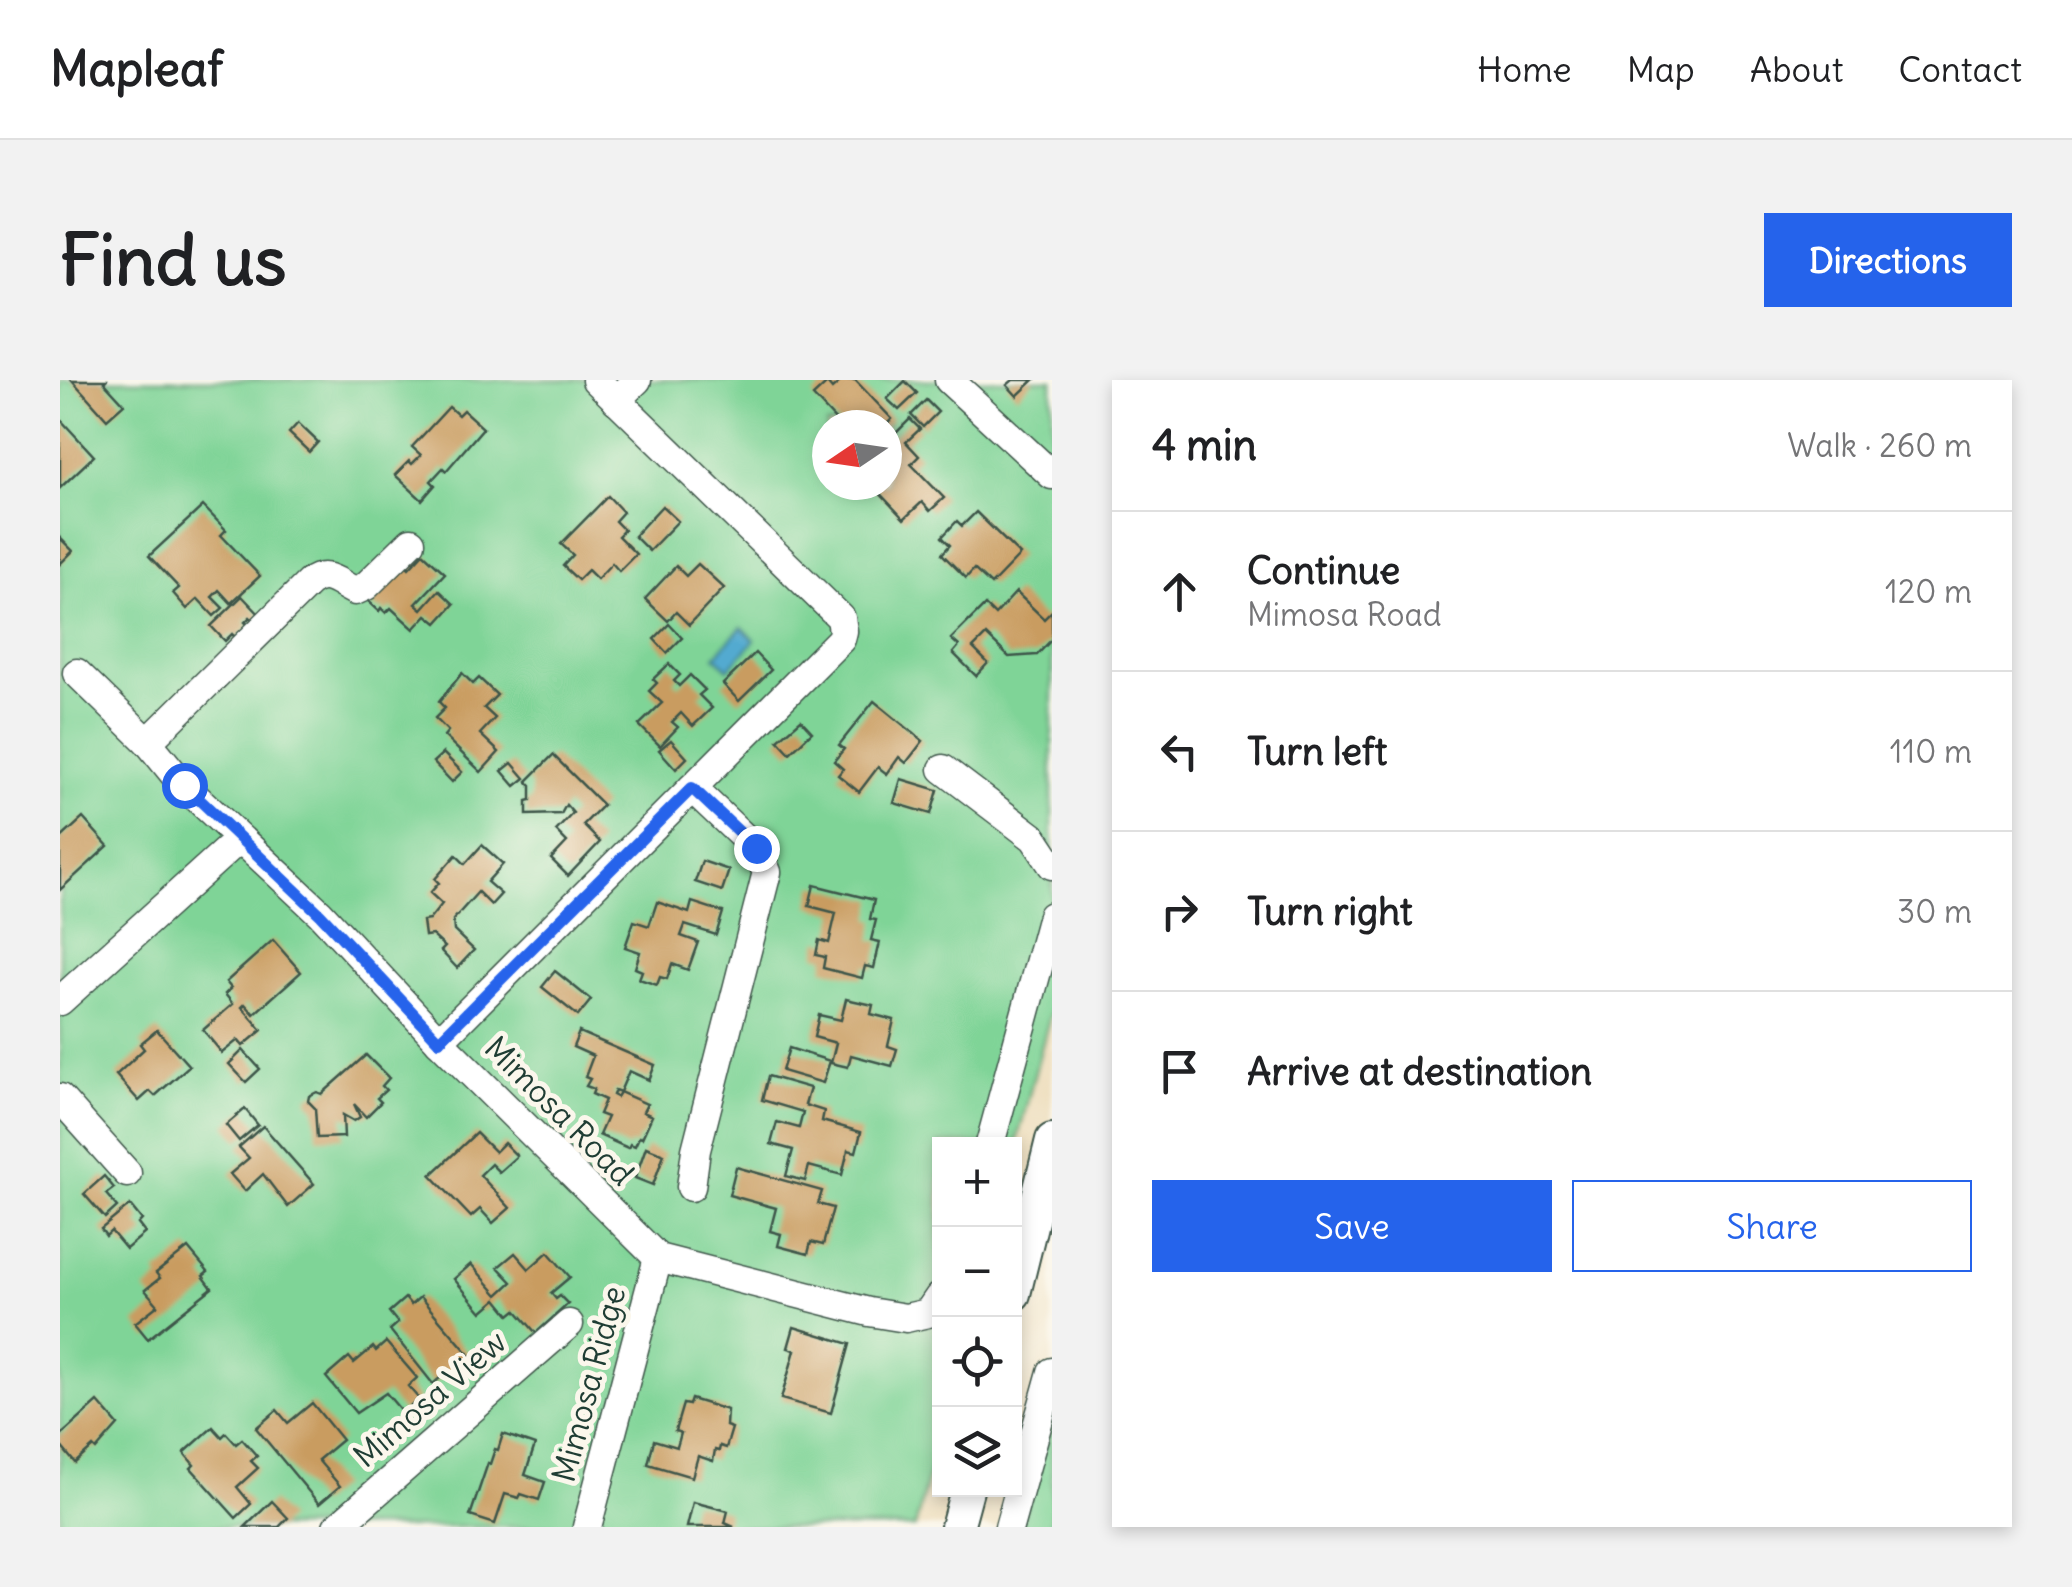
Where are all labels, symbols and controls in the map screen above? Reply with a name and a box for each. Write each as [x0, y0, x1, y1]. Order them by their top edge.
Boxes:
text: Mapleaf [50, 39, 223, 99]
text: Home [1477, 47, 1572, 91]
text: Map [1627, 47, 1695, 91]
text: About [1750, 47, 1843, 91]
text: Contact [1898, 47, 2022, 91]
button: Directions [1764, 213, 2012, 307]
text: Find us [60, 216, 286, 304]
north arrow [812, 410, 902, 500]
text: 4 min [1152, 419, 1257, 471]
text: Walk · 260 m [1787, 425, 1972, 466]
text: Continue [1247, 547, 1400, 594]
icon: ahead [1152, 564, 1207, 619]
text: 120 m [1885, 571, 1972, 612]
text: Mimosa Road [1247, 594, 1442, 635]
icon: left [1152, 724, 1207, 779]
text: Turn left [1247, 728, 1387, 775]
text: 110 m [1890, 731, 1972, 772]
route start [162, 763, 208, 809]
route end [734, 826, 780, 872]
icon: right [1152, 884, 1207, 939]
text: Turn right [1247, 888, 1413, 935]
text: 30 m [1897, 891, 1972, 932]
street label: Mimosa Road [476, 1027, 643, 1194]
icon: arrive [1152, 1044, 1207, 1099]
text: Arrive at destination [1247, 1048, 1592, 1095]
map controls [932, 1137, 1022, 1497]
button: + [932, 1137, 1022, 1227]
button: Save [1152, 1180, 1552, 1272]
button: Share [1572, 1180, 1972, 1272]
button: − [932, 1227, 1022, 1317]
street label: Mimosa Ridge [543, 1282, 634, 1486]
button: locate [932, 1317, 1022, 1407]
street label: Mimosa View [345, 1321, 514, 1476]
button: layers [932, 1407, 1022, 1497]

